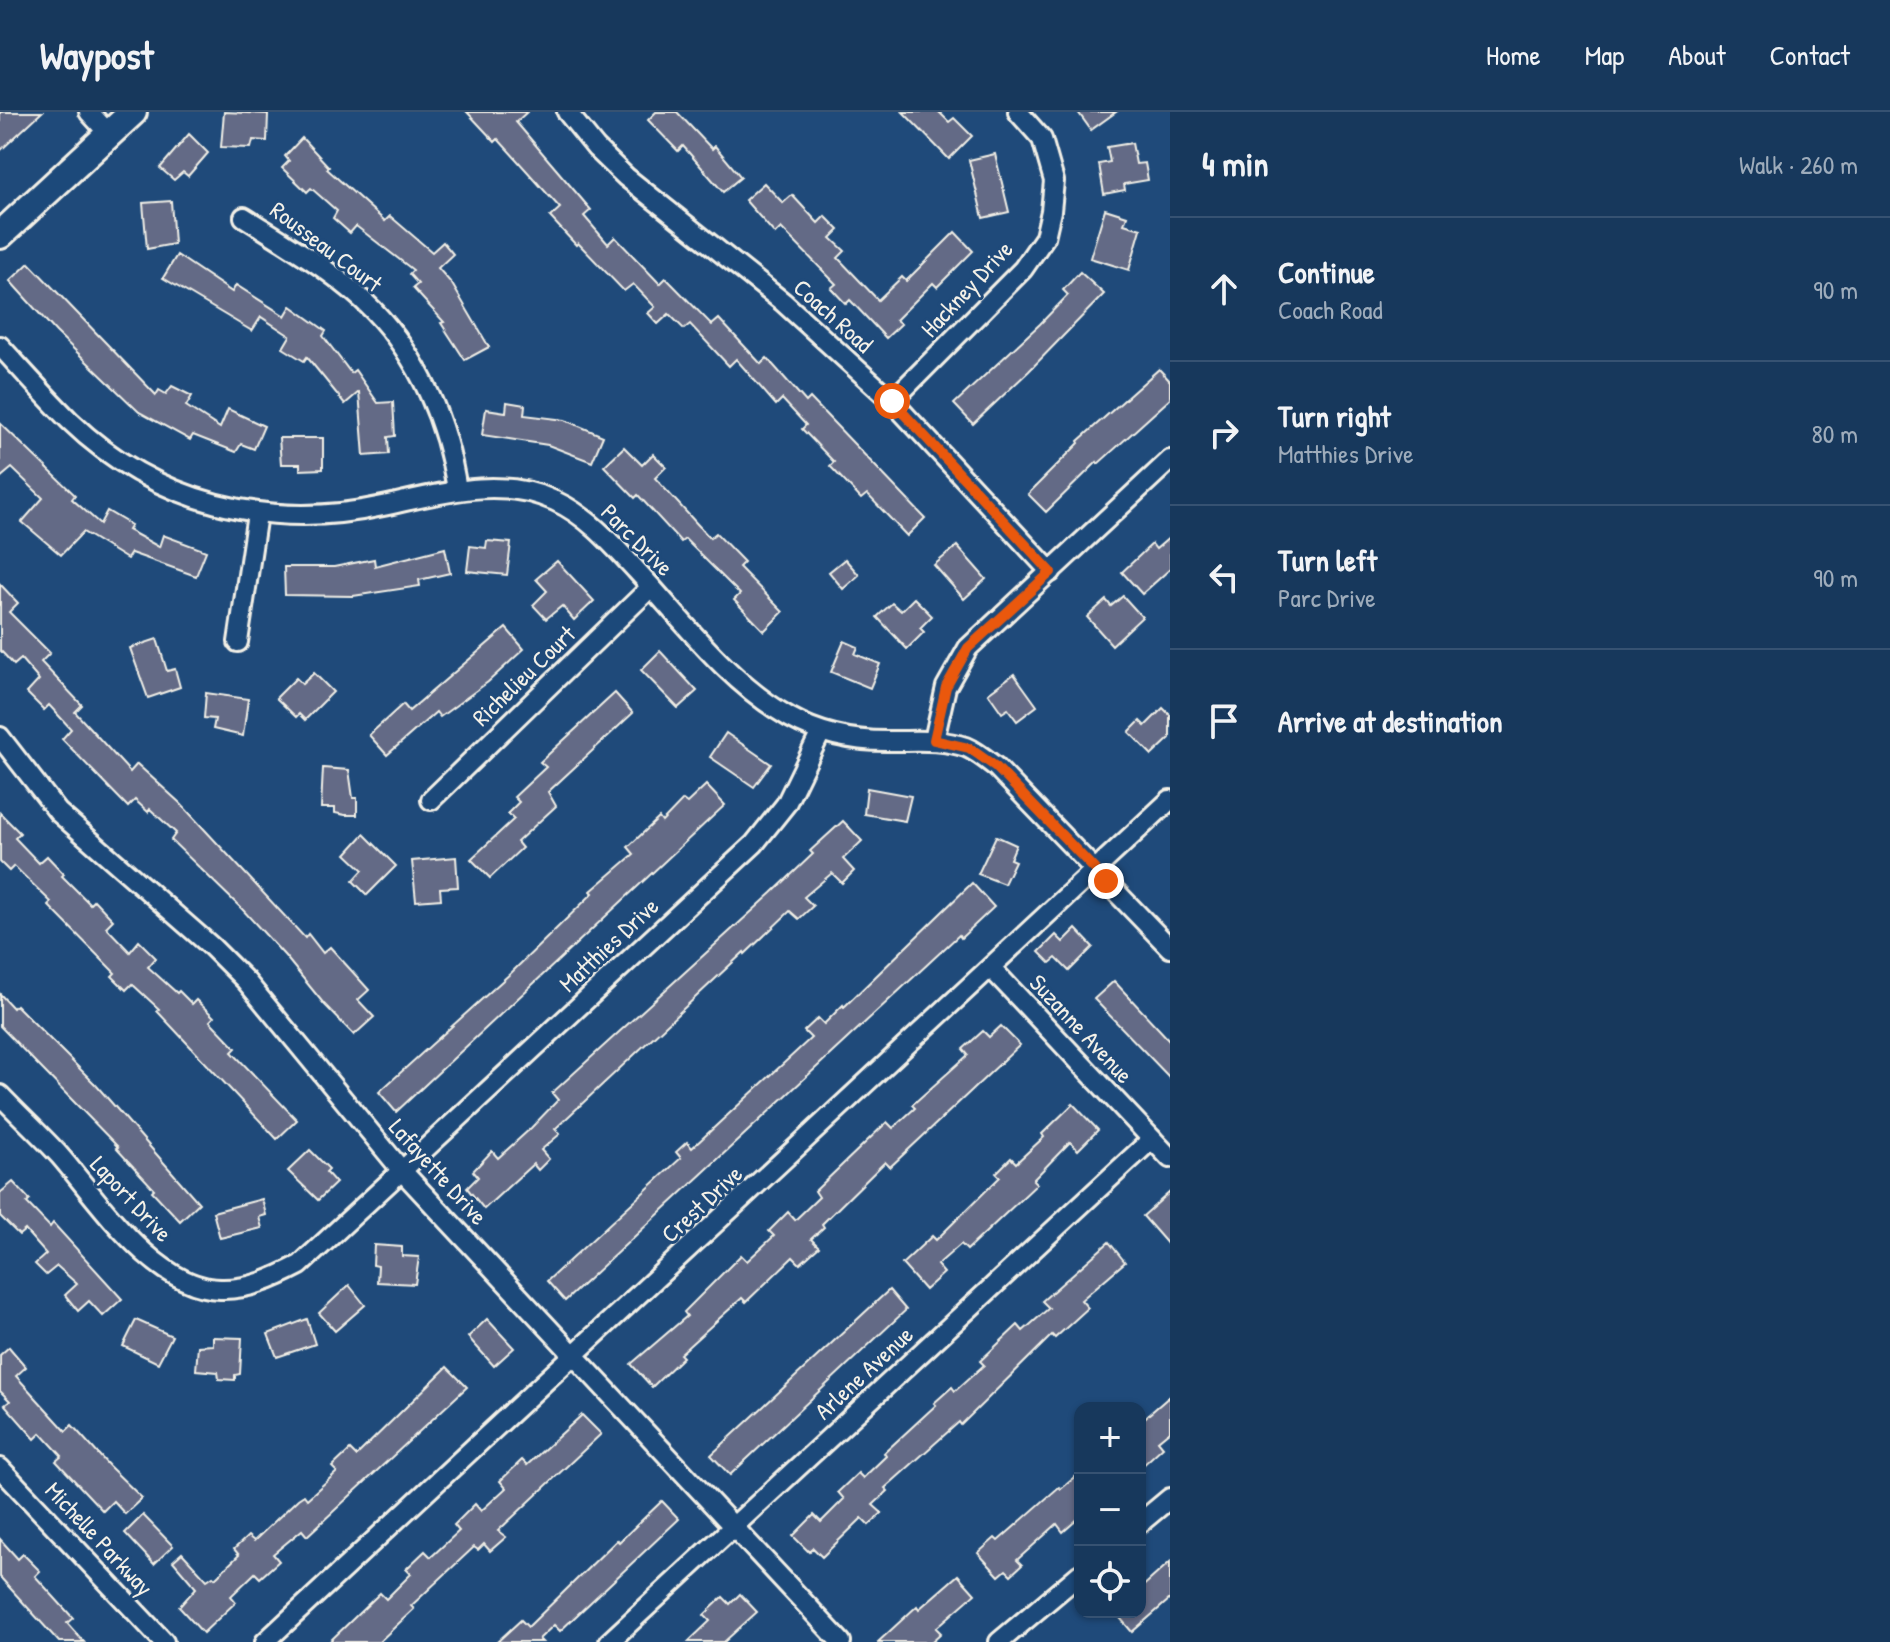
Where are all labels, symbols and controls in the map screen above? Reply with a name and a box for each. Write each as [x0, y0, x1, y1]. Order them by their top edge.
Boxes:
text: Waypost [40, 29, 154, 81]
text: Home [1486, 36, 1541, 74]
text: Map [1585, 36, 1624, 74]
text: About [1668, 36, 1726, 74]
text: Contact [1770, 36, 1850, 74]
text: 4 min [1202, 141, 1269, 187]
text: Walk · 260 m [1739, 147, 1858, 182]
street label: Rousseau Court [264, 194, 390, 299]
street label: Hackney Drive [913, 233, 1020, 344]
text: Continue [1278, 252, 1375, 292]
icon: ahead [1202, 267, 1246, 311]
street label: Coach Road [787, 271, 880, 359]
text: 90 m [1813, 272, 1858, 307]
text: Coach Road [1278, 292, 1383, 327]
route start [874, 383, 910, 419]
text: Turn right [1278, 396, 1391, 436]
icon: right [1202, 411, 1246, 455]
text: 80 m [1811, 416, 1858, 451]
text: Matthies Drive [1278, 436, 1414, 471]
street label: Parc Drive [595, 496, 681, 583]
text: Turn left [1278, 540, 1377, 580]
icon: left [1202, 555, 1246, 599]
text: 90 m [1813, 560, 1858, 595]
text: Parc Drive [1278, 580, 1376, 615]
street label: Richelieu Court [465, 618, 582, 732]
icon: arrive [1202, 699, 1246, 743]
text: Arrive at destination [1278, 701, 1503, 741]
route end [1088, 863, 1124, 899]
street label: Matthies Drive [552, 890, 665, 999]
street label: Suzanne Avenue [1023, 967, 1141, 1090]
street label: Lafayette Drive [382, 1111, 495, 1232]
street label: Laport Drive [84, 1148, 180, 1248]
street label: Crest Drive [654, 1157, 749, 1249]
street label: Arlene Avenue [807, 1318, 920, 1426]
map controls [1074, 1402, 1146, 1618]
button: + [1074, 1402, 1146, 1474]
street label: Michelle Parkway [39, 1474, 161, 1602]
button: − [1074, 1474, 1146, 1546]
button: locate [1074, 1546, 1146, 1618]

